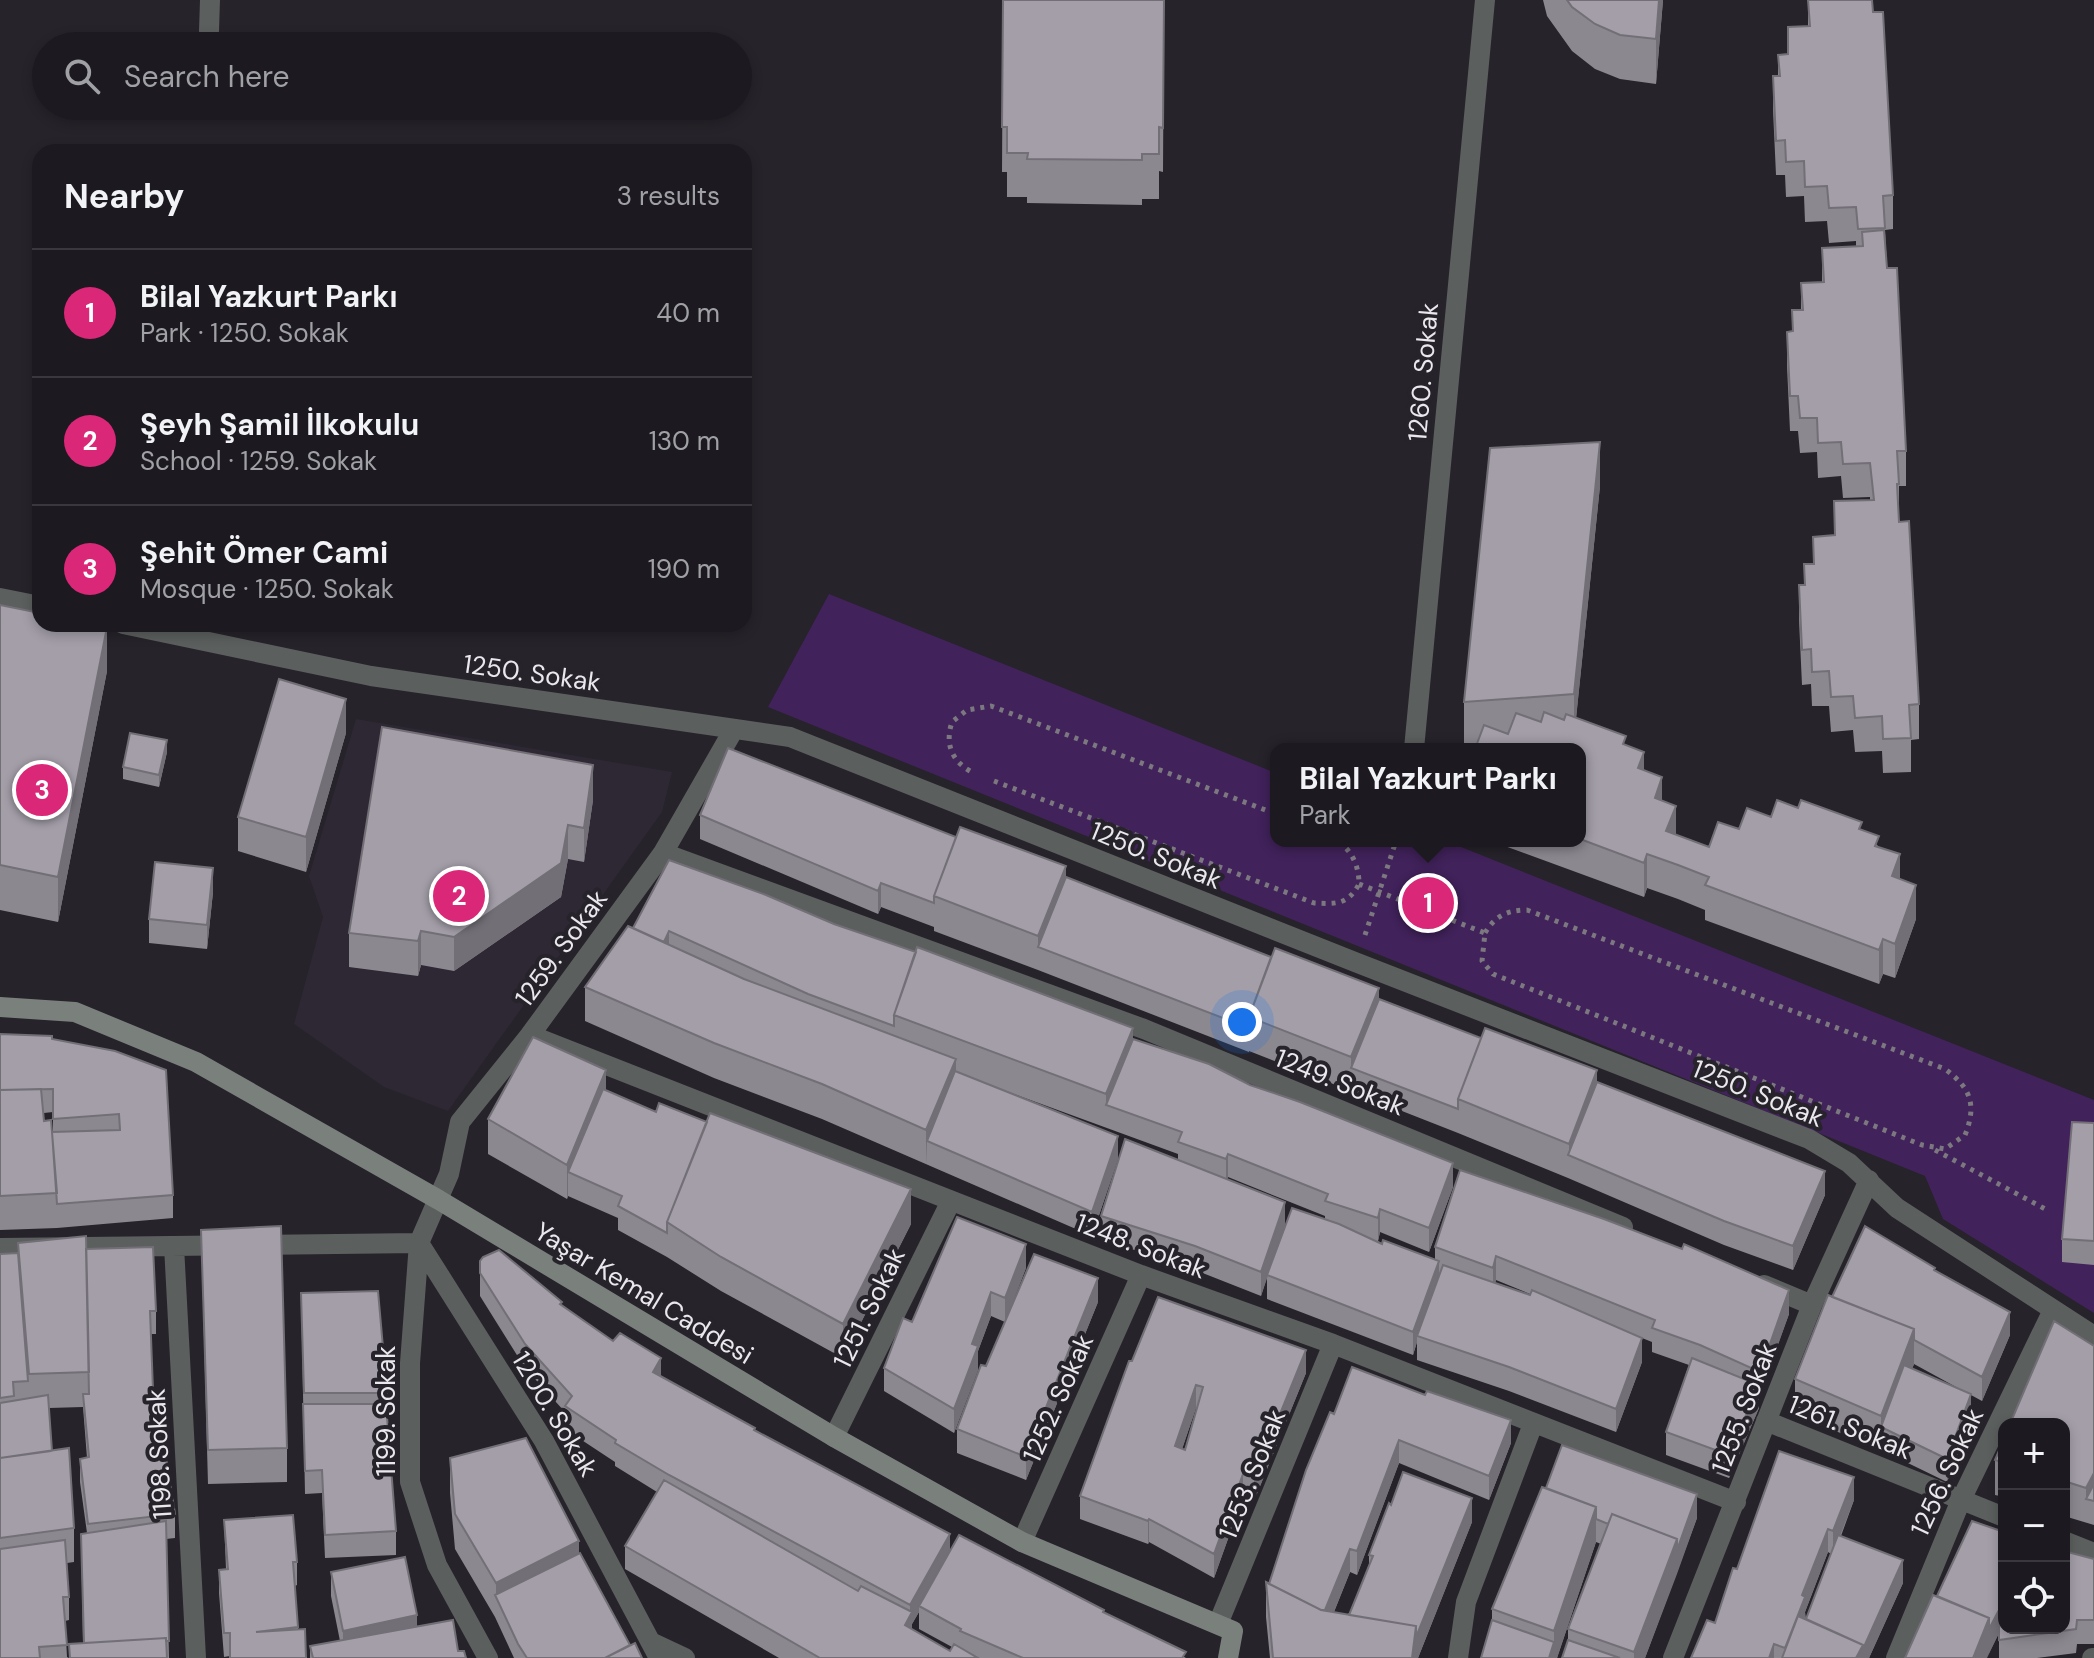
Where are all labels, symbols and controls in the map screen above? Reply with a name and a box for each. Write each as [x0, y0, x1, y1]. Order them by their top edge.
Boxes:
search box [32, 32, 752, 120]
icon: search [60, 54, 104, 98]
text: Search here [124, 57, 290, 96]
text: Nearby [64, 174, 184, 219]
text: 3 results [617, 179, 720, 213]
text: Bilal Yazkurt Parkı [140, 277, 398, 316]
text: 1 [85, 296, 95, 330]
text: 40 m [656, 296, 720, 330]
street label: 1260. Sokak [1400, 301, 1446, 443]
text: Park · 1250. Sokak [140, 316, 349, 350]
text: Şeyh Şamil İlkokulu [140, 405, 419, 444]
text: 2 [82, 424, 98, 458]
text: 130 m [649, 424, 720, 458]
text: School · 1259. Sokak [140, 444, 377, 478]
text: Şehit Ömer Cami [140, 533, 388, 572]
text: 3 [82, 552, 98, 586]
text: 190 m [648, 552, 720, 586]
text: Mosque · 1250. Sokak [140, 572, 394, 606]
street label: 1250. Sokak [461, 647, 603, 699]
popup [1270, 743, 1586, 847]
text: Bilal Yazkurt Parkı [1299, 759, 1557, 798]
pin: 3 [16, 760, 68, 820]
text: Park [1299, 798, 1351, 832]
street label: 1250. Sokak [1085, 813, 1227, 897]
pin: 2 [433, 866, 485, 926]
pin: 1 [1402, 873, 1454, 933]
street label: 1259. Sokak [507, 883, 615, 1013]
your location [1222, 1002, 1262, 1042]
street label: 1249. Sokak [1270, 1041, 1410, 1123]
street label: 1250. Sokak [1687, 1051, 1829, 1135]
street label: 1248. Sokak [1071, 1206, 1211, 1286]
street label: Yaşar Kemal Caddesi [528, 1214, 760, 1372]
street label: 1251. Sokak [825, 1242, 913, 1374]
street label: 1252. Sokak [1015, 1329, 1101, 1467]
street label: 1255. Sokak [1703, 1338, 1785, 1478]
street label: 1200. Sokak [504, 1345, 606, 1483]
street label: 1199. Sokak [369, 1346, 403, 1476]
street label: 1261. Sokak [1783, 1387, 1917, 1467]
street label: 1198. Sokak [139, 1388, 179, 1520]
street label: 1256. Sokak [1903, 1403, 1991, 1541]
street label: 1253. Sokak [1211, 1404, 1293, 1544]
map controls [1998, 1418, 2070, 1634]
button: + [1998, 1418, 2070, 1490]
button: − [1998, 1490, 2070, 1562]
button: locate [1998, 1562, 2070, 1634]

